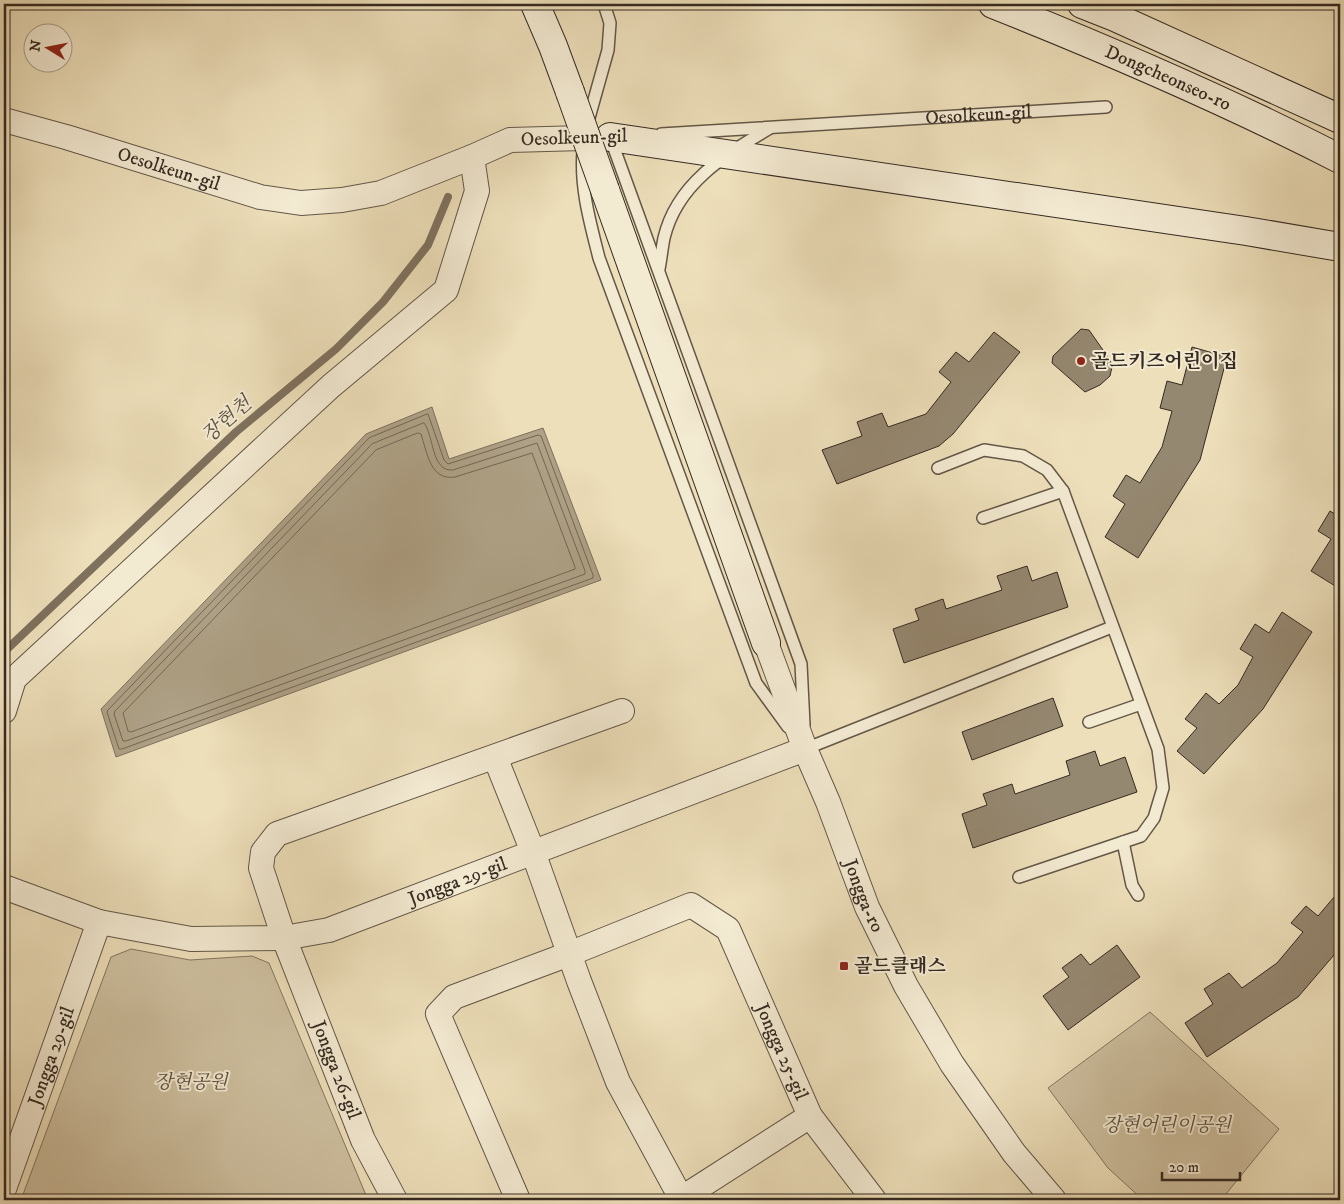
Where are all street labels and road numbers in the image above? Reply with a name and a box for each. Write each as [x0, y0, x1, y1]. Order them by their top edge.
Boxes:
street label: Dongcheonseo-ro [1102, 40, 1235, 116]
street label: Oesolkeun-gil [925, 100, 1033, 129]
street label: Oesolkeun-gil [520, 125, 628, 151]
street label: Oesolkeun-gil [115, 142, 223, 196]
street label: Jongga 29-gil [403, 852, 510, 911]
street label: Jongga-ro [838, 854, 889, 936]
street label: Jongga 25-gil [750, 998, 813, 1104]
street label: Jongga 29-gil [22, 1003, 80, 1111]
street label: Jongga 26-gil [306, 1016, 365, 1123]

